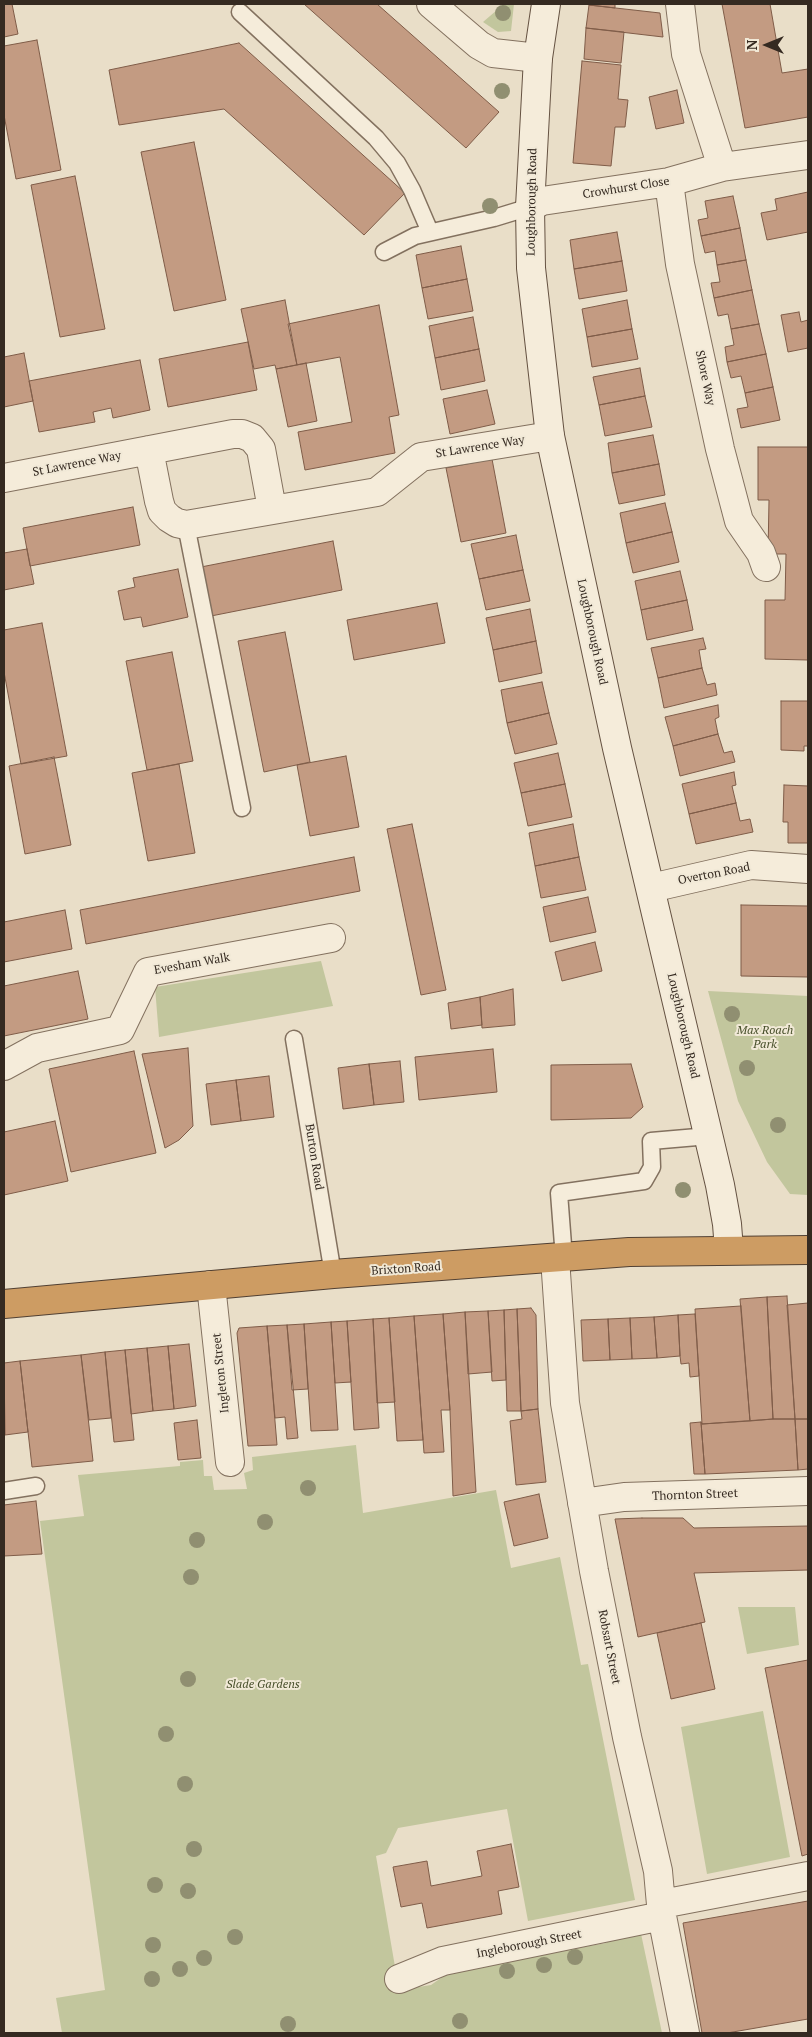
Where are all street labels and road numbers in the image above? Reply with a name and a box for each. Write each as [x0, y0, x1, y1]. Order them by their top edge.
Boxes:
street label: Loughborough Road [524, 148, 540, 256]
street label: Crowhurst Close [581, 174, 671, 202]
street label: Shore Way [692, 349, 718, 407]
street label: St Lawrence Way [435, 433, 525, 461]
street label: St Lawrence Way [32, 448, 122, 480]
street label: Loughborough Road [574, 578, 610, 686]
street label: Overton Road [677, 860, 751, 888]
street label: Evesham Walk [153, 950, 231, 978]
street label: Loughborough Road [664, 972, 702, 1080]
street label: Burton Road [302, 1123, 326, 1191]
street label: Brixton Road [371, 1259, 441, 1279]
street label: Ingleton Street [210, 1332, 232, 1414]
street label: Thornton Street [652, 1486, 738, 1504]
street label: Robsart Street [595, 1608, 623, 1686]
street label: Ingleborough Street [475, 1927, 583, 1961]

